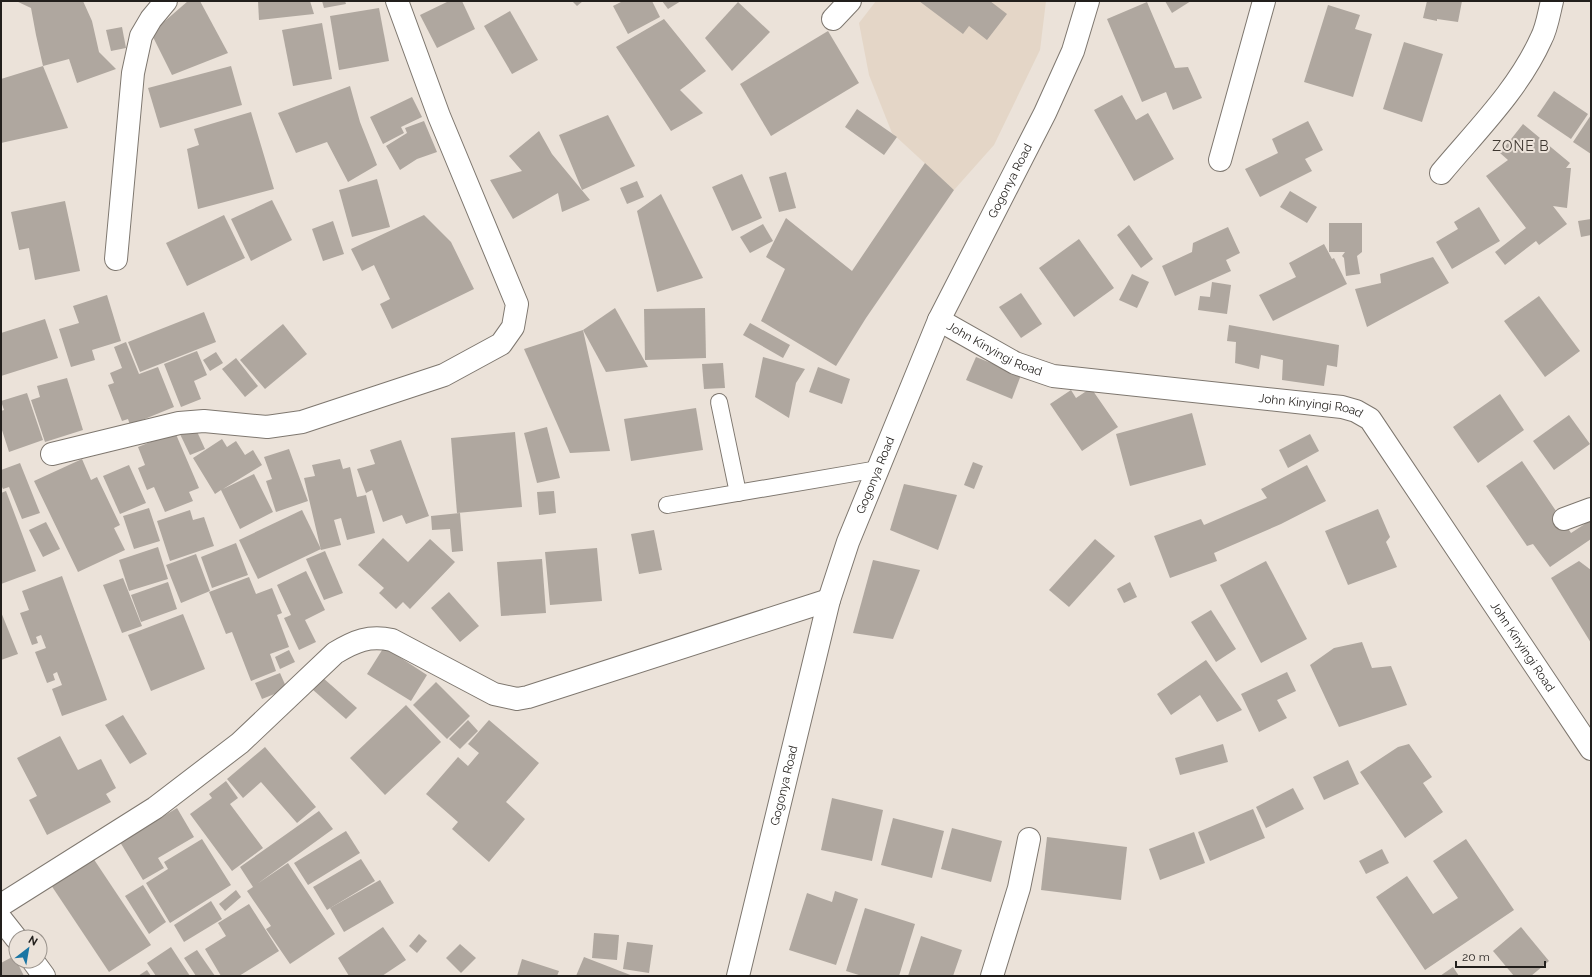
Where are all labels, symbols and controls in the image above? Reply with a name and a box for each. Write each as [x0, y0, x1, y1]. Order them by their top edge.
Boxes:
district label: ZONE B [1492, 138, 1550, 154]
street label: Gogonya Road [985, 141, 1035, 221]
street label: John Kinyingi Road [945, 319, 1044, 379]
street label: John Kinyingi Road [1258, 391, 1365, 420]
street label: Gogonya Road [853, 435, 897, 516]
street label: John Kinyingi Road [1487, 599, 1558, 694]
street label: Gogonya Road [768, 744, 801, 827]
north arrow [8, 929, 48, 969]
text: N [26, 933, 40, 949]
scale bar [1456, 943, 1545, 969]
text: 20 m [1462, 950, 1490, 964]

